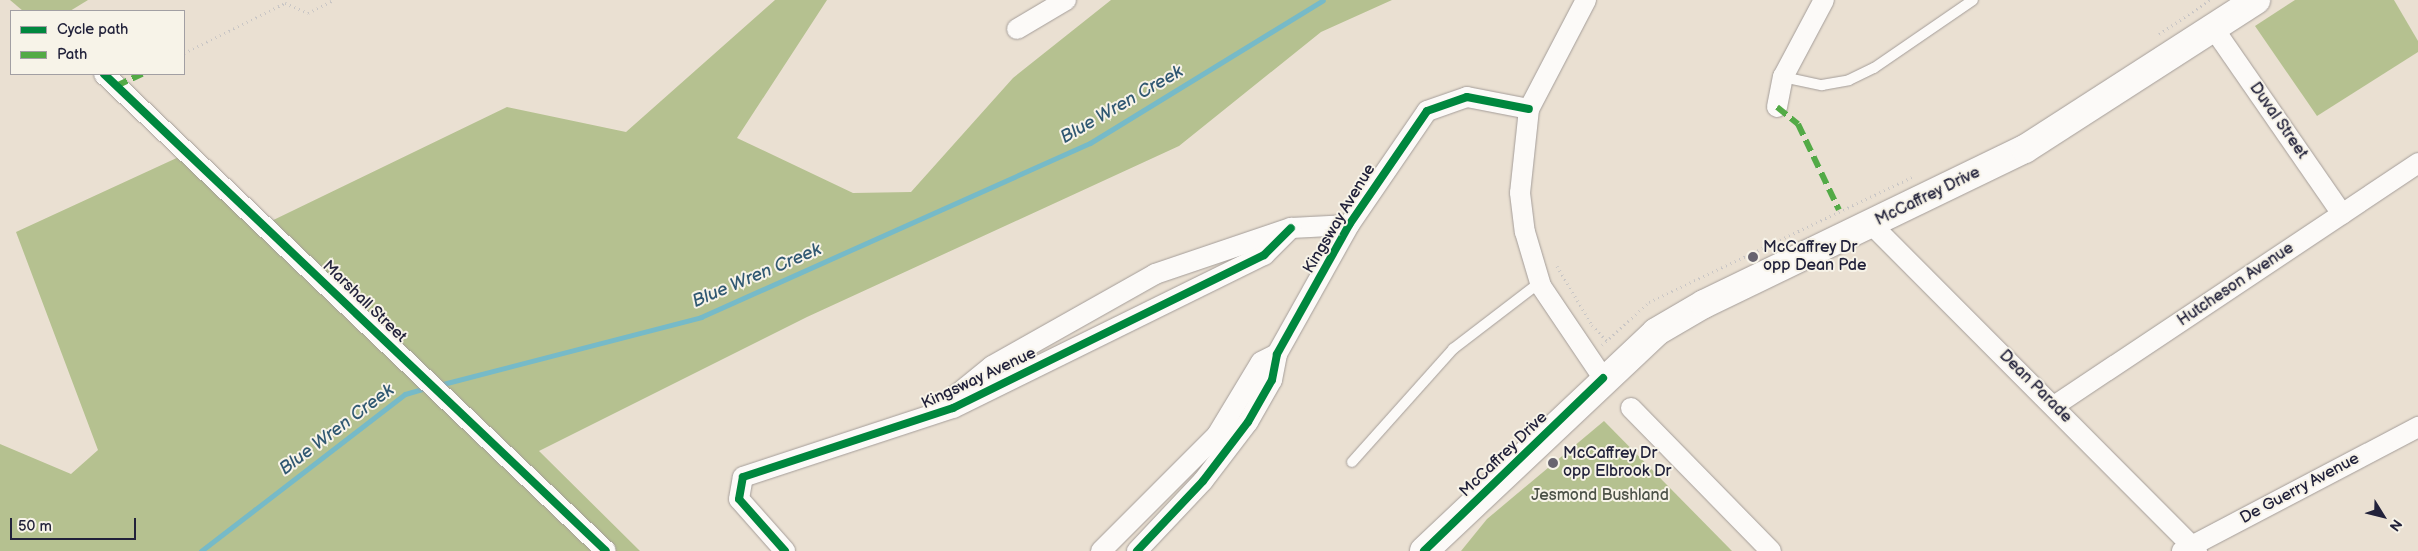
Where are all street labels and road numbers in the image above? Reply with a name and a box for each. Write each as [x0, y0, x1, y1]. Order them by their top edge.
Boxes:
street label: Duval Street [2245, 79, 2311, 163]
street label: Kingsway Avenue [1300, 160, 1380, 278]
street label: McCaffrey Drive [1872, 163, 1984, 231]
street label: Hutcheson Avenue [2174, 239, 2298, 331]
street label: Marshall Street [318, 257, 410, 347]
street label: Kingsway Avenue [918, 344, 1040, 414]
street label: Dean Parade [1995, 347, 2075, 427]
street label: McCaffrey Drive [1456, 408, 1552, 502]
street label: De Guerry Avenue [2237, 449, 2363, 529]

